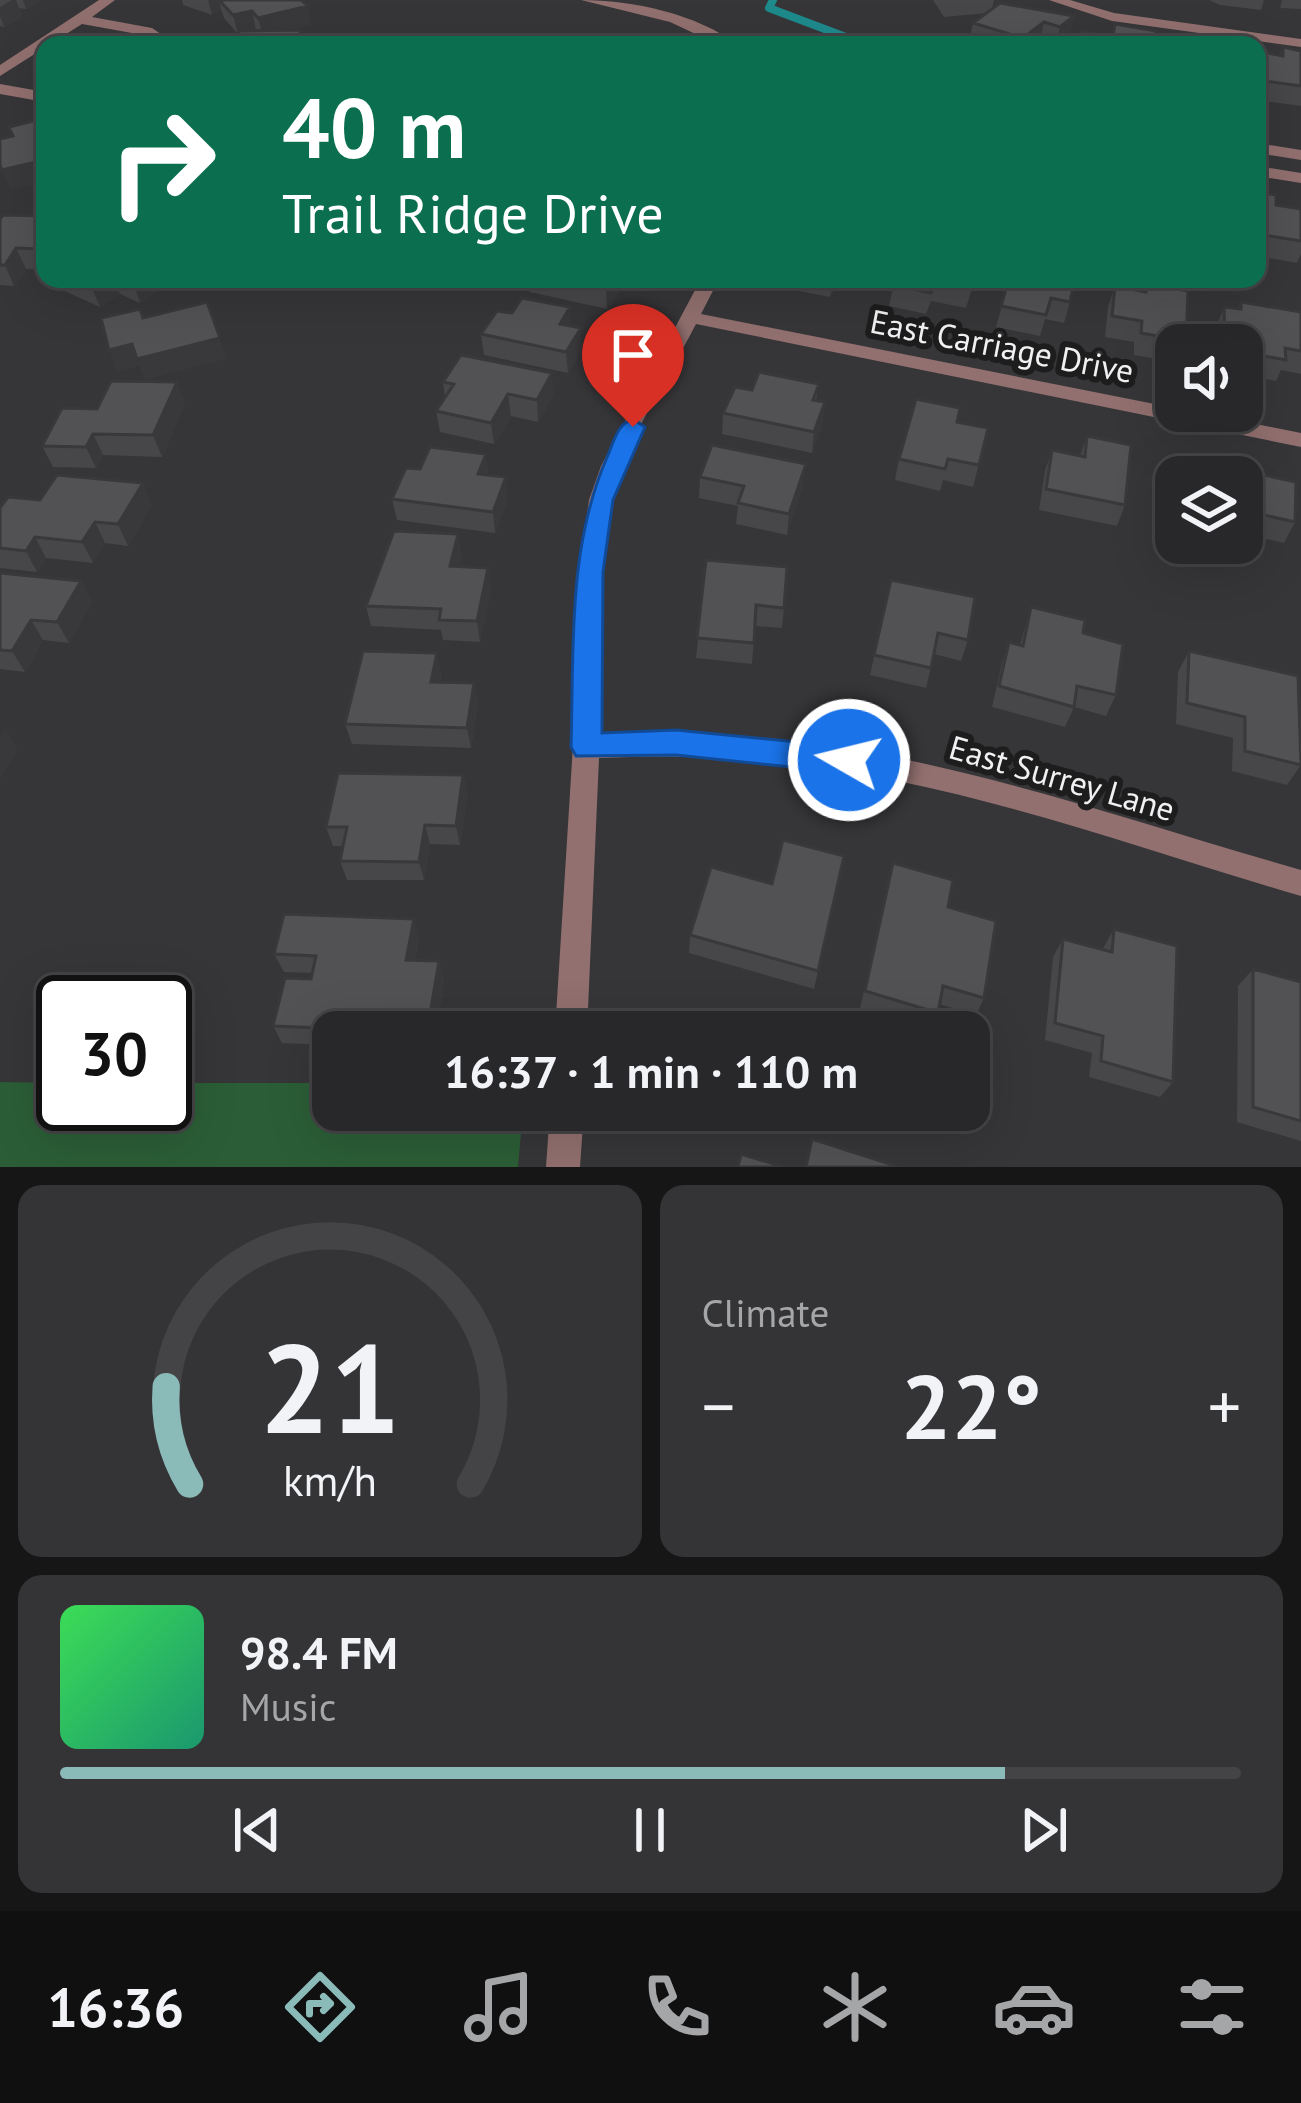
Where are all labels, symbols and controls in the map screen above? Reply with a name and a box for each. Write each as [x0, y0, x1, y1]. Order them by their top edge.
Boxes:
text: 40 m [282, 72, 466, 181]
icon: right [84, 84, 240, 240]
text: Trail Ridge Drive [282, 178, 664, 248]
street label: East Carriage Drive [867, 299, 1137, 392]
pin [582, 304, 684, 427]
icon: arrive [600, 322, 666, 388]
map controls [1155, 324, 1263, 564]
button: sound [1155, 324, 1263, 432]
button: layers [1155, 456, 1263, 564]
position arrow [786, 697, 912, 823]
street label: East Surrey Lane [945, 725, 1180, 830]
speed limit sign: 30 [36, 975, 192, 1131]
text: 16:37 · 1 min · 110 m [444, 1042, 858, 1100]
text: Climate [702, 1287, 829, 1338]
text: 21 [259, 1306, 401, 1467]
text: 22° [901, 1347, 1042, 1464]
text: − [702, 1363, 735, 1448]
text: + [1208, 1363, 1241, 1448]
text: km/h [283, 1452, 377, 1508]
text: 98.4 FM [240, 1623, 398, 1681]
text: Music [240, 1681, 336, 1732]
icon: previous [224, 1797, 290, 1863]
icon: pause [617, 1797, 683, 1863]
icon: next [1011, 1797, 1077, 1863]
icon: directions [278, 1965, 362, 2049]
icon: music [457, 1965, 541, 2049]
icon: phone [635, 1965, 719, 2049]
icon: climate [813, 1965, 897, 2049]
icon: car [992, 1965, 1076, 2049]
icon: filters [1170, 1965, 1254, 2049]
text: 16:36 [47, 1972, 184, 2042]

